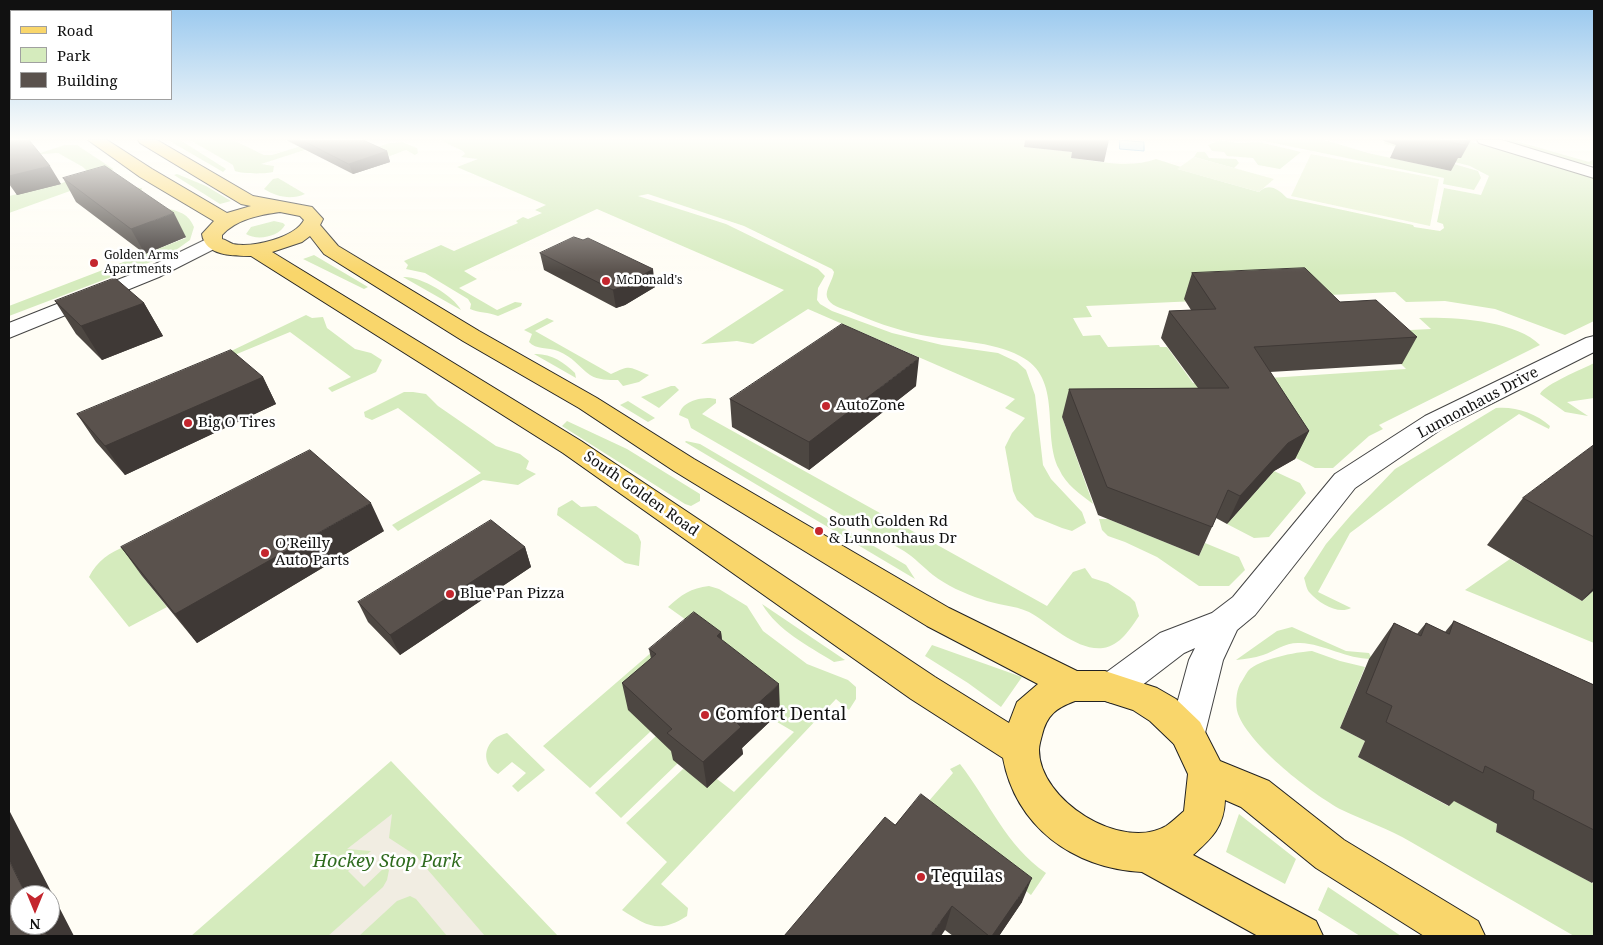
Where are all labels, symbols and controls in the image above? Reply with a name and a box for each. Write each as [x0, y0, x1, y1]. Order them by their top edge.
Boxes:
legend [10, 10, 172, 100]
text: Road [57, 20, 93, 40]
text: Park [57, 45, 90, 65]
text: Building [57, 70, 118, 90]
place label: Golden Arms Apartments [104, 249, 179, 277]
marker: Golden Arms Apartments [88, 257, 100, 269]
place label: McDonald's [616, 274, 682, 288]
marker: McDonald's [600, 275, 612, 287]
street label: Lunnonhaus Drive [1415, 364, 1541, 442]
place label: AutoZone [836, 397, 905, 415]
marker: AutoZone [820, 400, 832, 412]
place label: Big O Tires [198, 414, 275, 432]
marker: Big O Tires [182, 417, 194, 429]
street label: South Golden Road [580, 448, 702, 540]
place label: South Golden Rd & Lunnonhaus Dr [829, 513, 957, 548]
marker: South Golden Rd & Lunnonhaus Dr [813, 525, 825, 537]
place label: O'Reilly Auto Parts [275, 535, 349, 570]
marker: O'Reilly Auto Parts [259, 547, 271, 559]
place label: Blue Pan Pizza [460, 585, 565, 603]
marker: Blue Pan Pizza [444, 588, 456, 600]
place label: Comfort Dental [715, 704, 846, 726]
marker: Comfort Dental [699, 709, 711, 721]
park label: Hockey Stop Park [313, 851, 461, 873]
place label: Tequilas [931, 866, 1003, 888]
marker: Tequilas [915, 871, 927, 883]
north arrow [10, 885, 60, 935]
text: N [29, 915, 41, 934]

